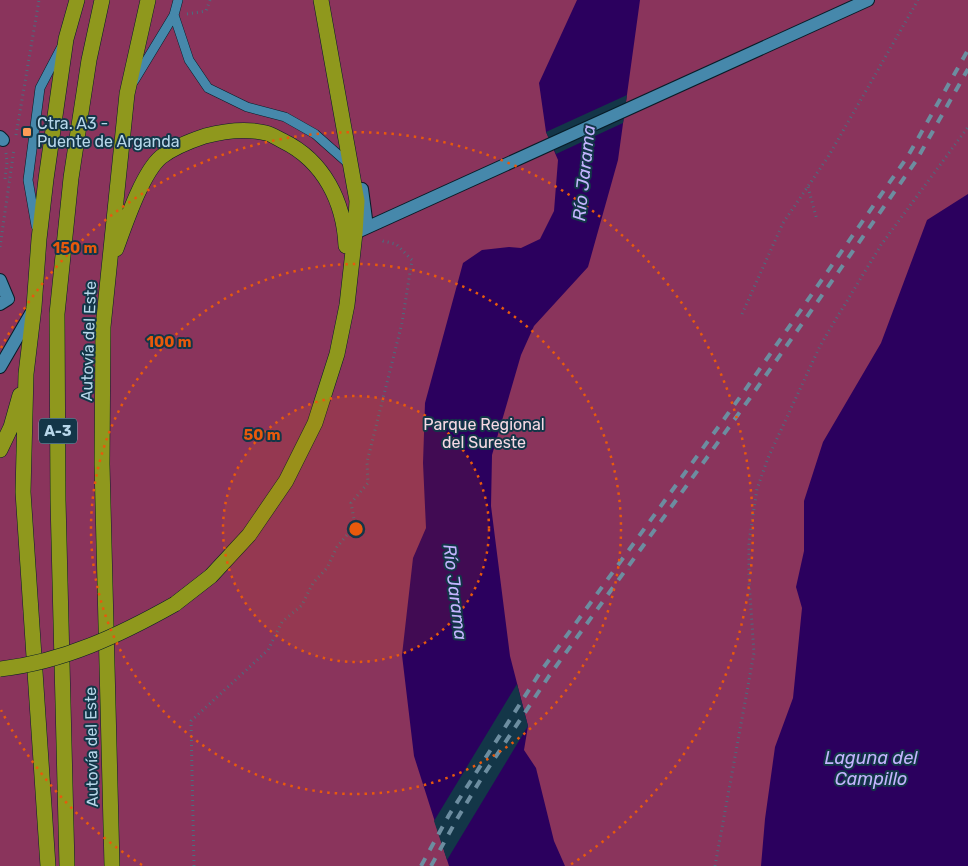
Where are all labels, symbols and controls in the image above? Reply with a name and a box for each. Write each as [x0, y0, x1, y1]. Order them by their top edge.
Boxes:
place label: Ctra. A3 - Puente de Arganda [37, 114, 180, 151]
water label: Río Jarama [568, 123, 600, 222]
marker: Ctra. A3 - Puente de Arganda [21, 126, 33, 138]
text: 150 m [53, 239, 97, 257]
street label: Autovía del Este [77, 281, 100, 401]
text: 100 m [147, 333, 191, 351]
park label: Parque Regional del Sureste [423, 415, 545, 452]
road number: A-3 [39, 418, 77, 444]
text: 50 m [244, 426, 280, 444]
centre of rings [347, 520, 365, 538]
water label: Río Jarama [438, 543, 472, 642]
street label: Autovía del Este [81, 687, 102, 807]
water label: Laguna del Campillo [824, 747, 918, 790]

